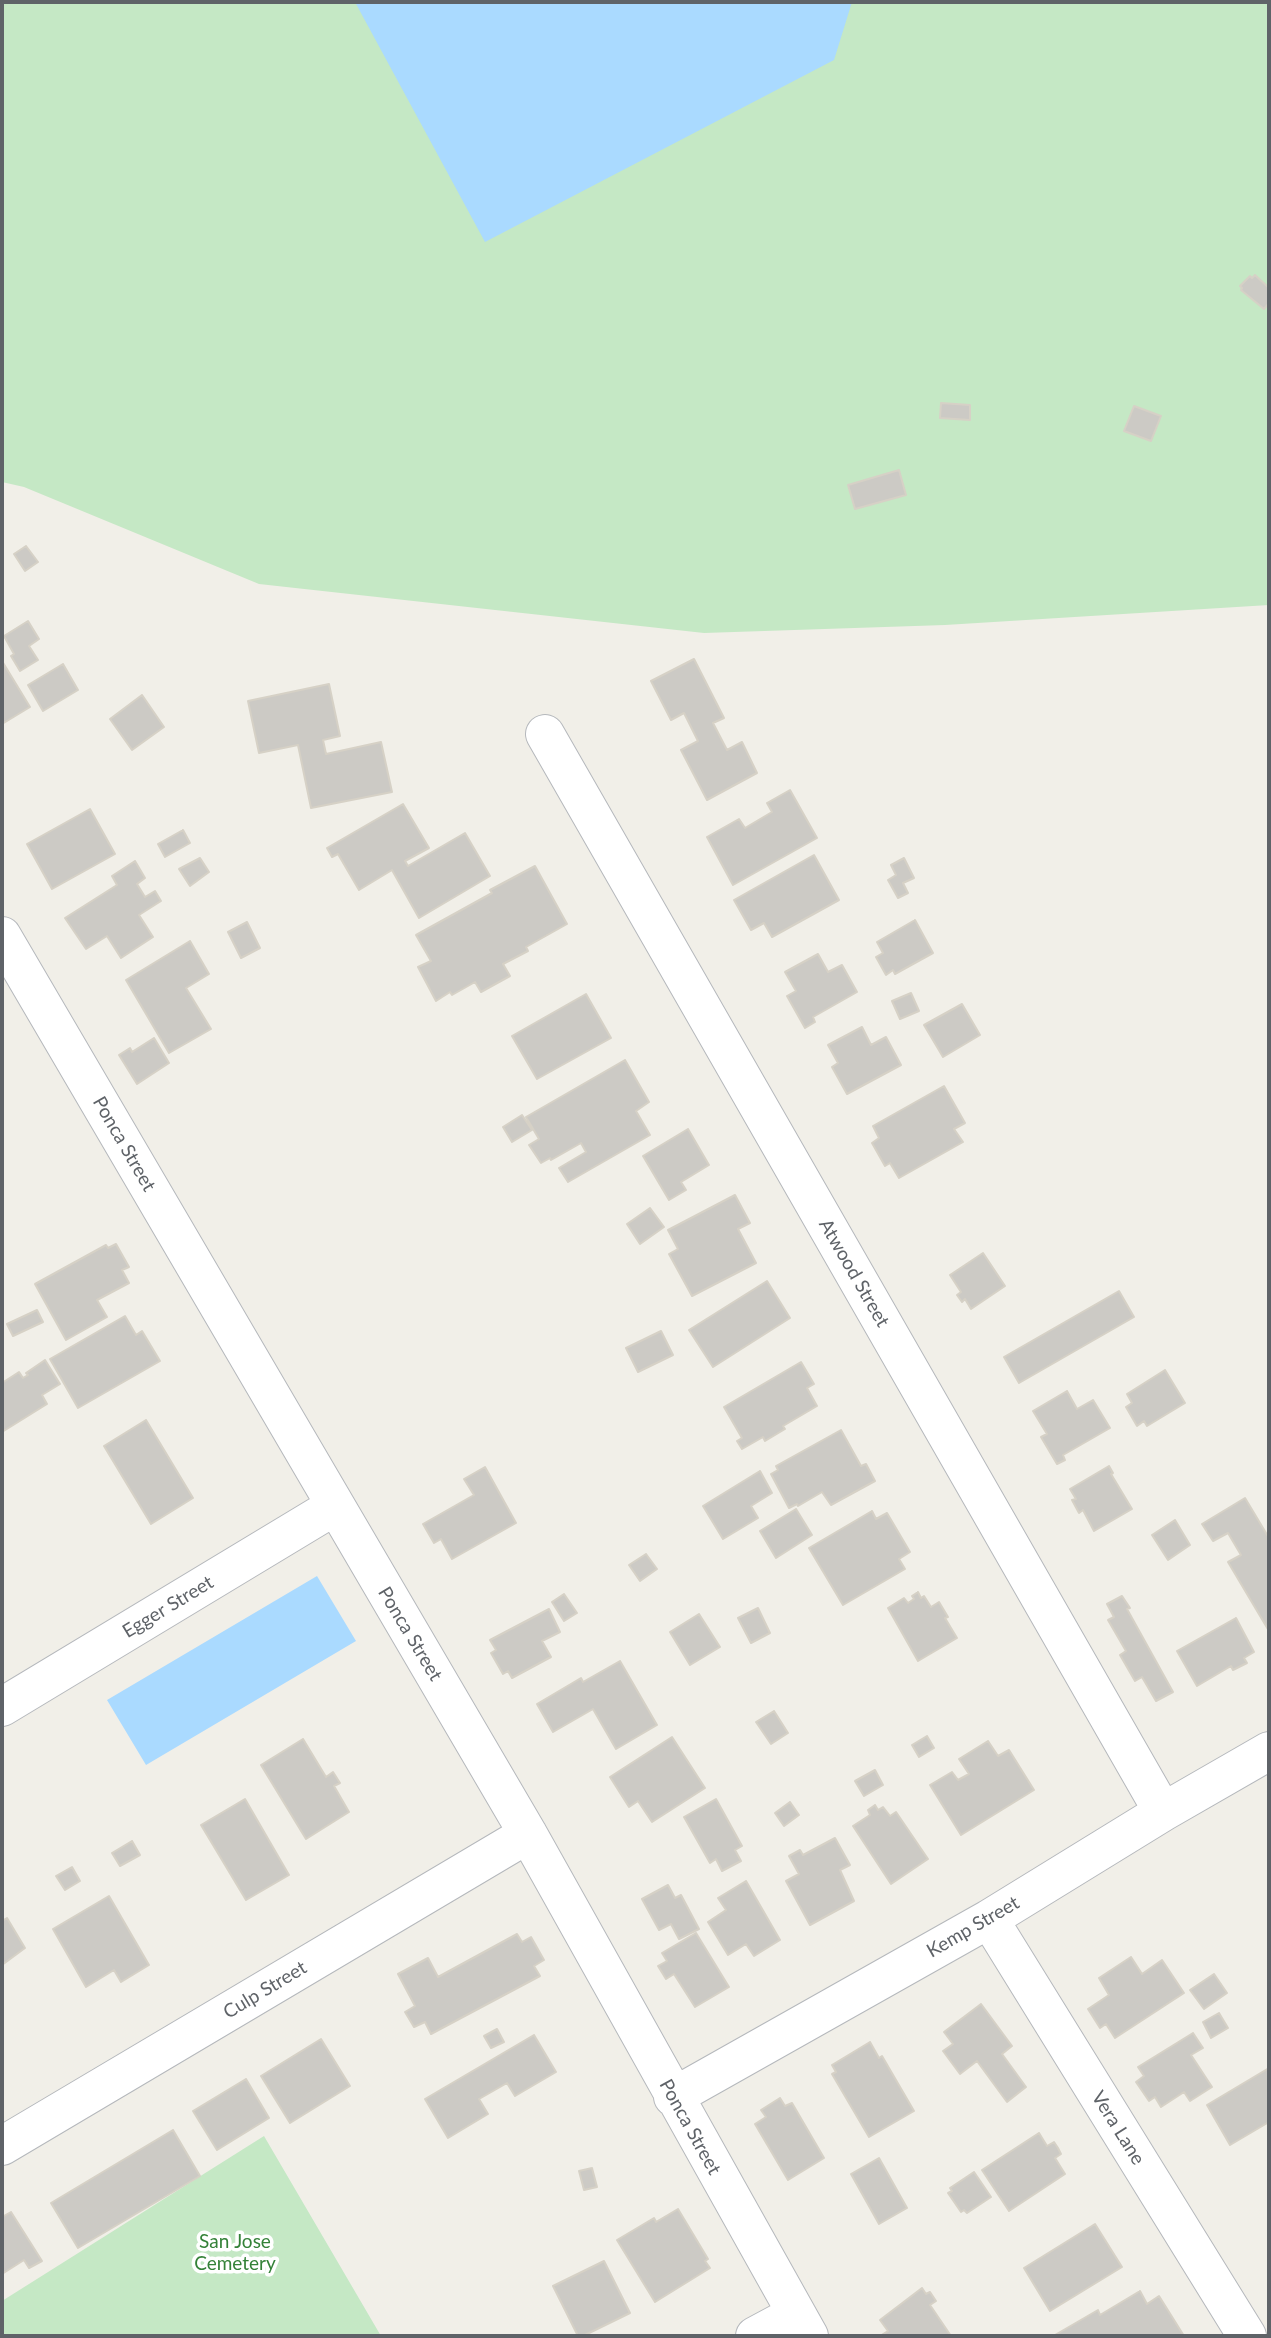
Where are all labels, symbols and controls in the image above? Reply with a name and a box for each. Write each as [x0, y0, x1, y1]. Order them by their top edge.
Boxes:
street label: Ponca Street [88, 1093, 160, 1195]
street label: Atwood Street [814, 1215, 894, 1331]
street label: Egger Street [118, 1571, 218, 1643]
street label: Ponca Street [373, 1583, 447, 1685]
street label: Kemp Street [923, 1891, 1023, 1963]
street label: Culp Street [219, 1956, 311, 2024]
street label: Ponca Street [654, 2075, 726, 2179]
street label: Vera Lane [1087, 2087, 1149, 2169]
park label: San Jose Cemetery [194, 2231, 276, 2275]

